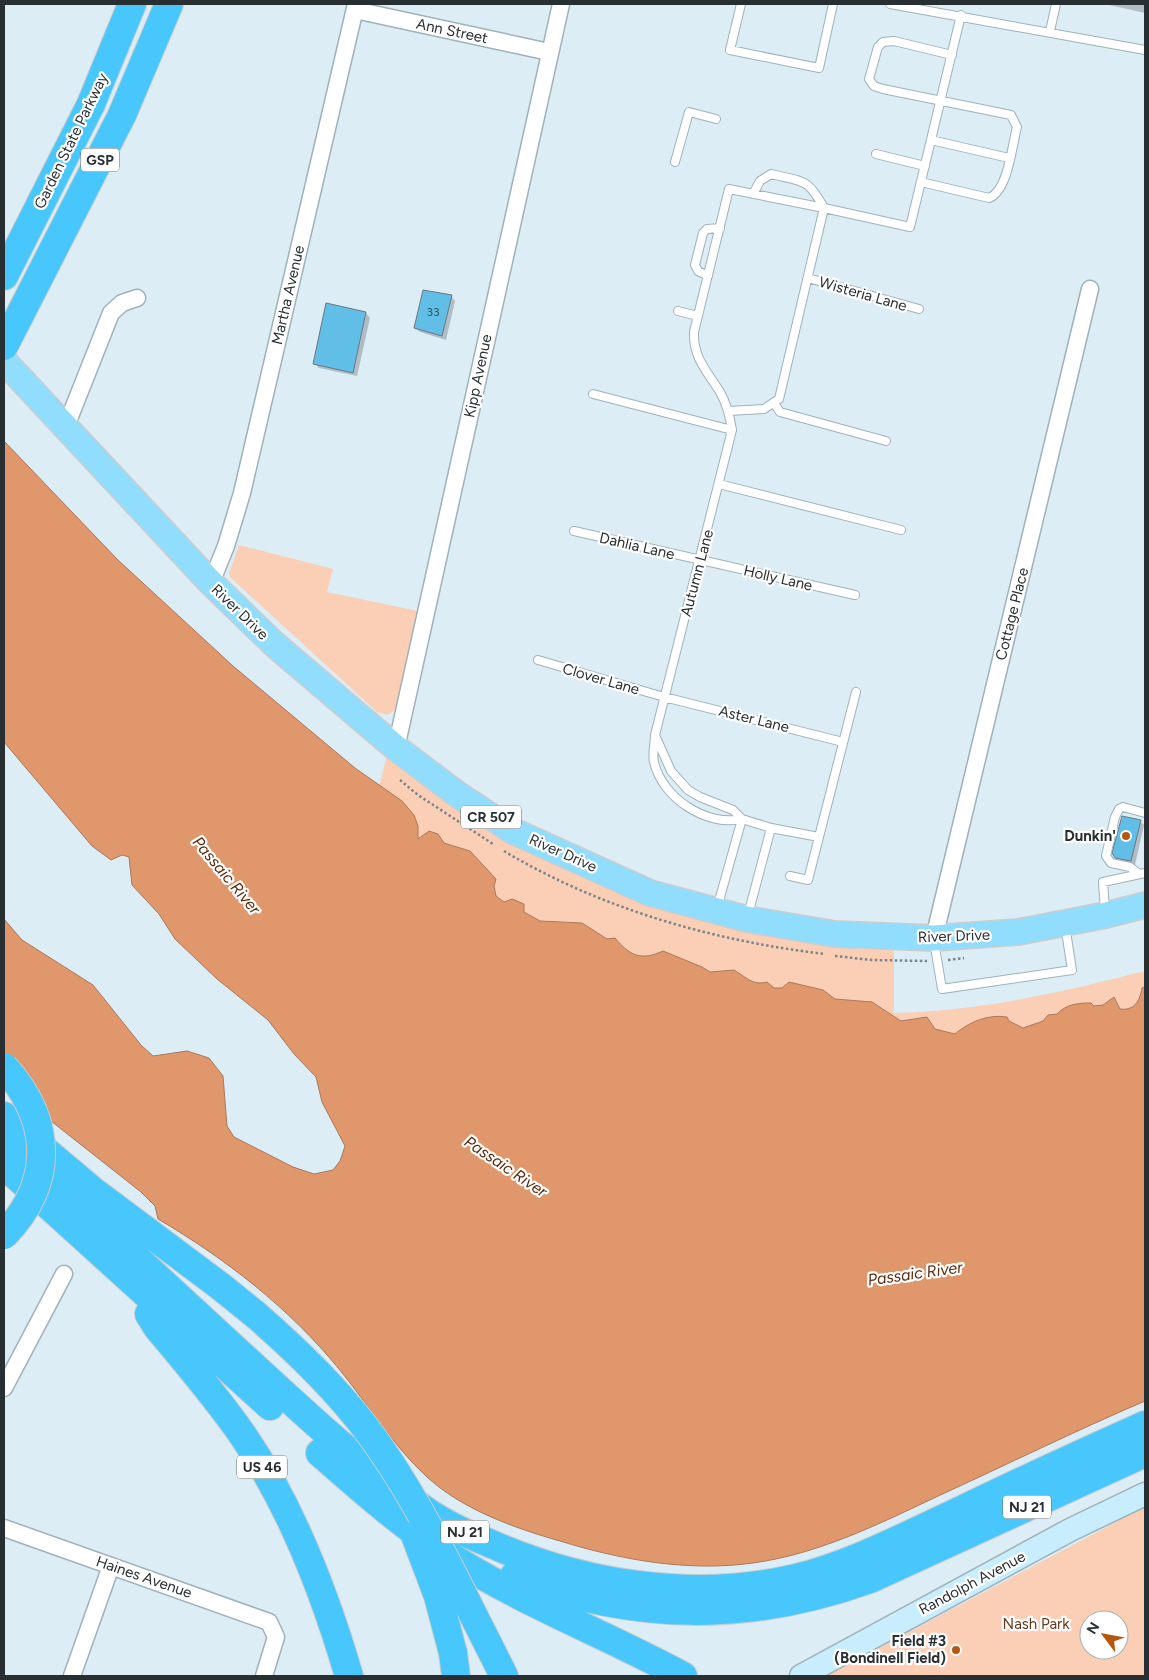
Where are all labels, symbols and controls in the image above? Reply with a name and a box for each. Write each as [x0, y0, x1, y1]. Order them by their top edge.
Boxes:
street label: Ann Street [415, 15, 490, 47]
street label: Garden State Parkway [30, 70, 112, 212]
road number: GSP [81, 148, 119, 172]
street label: Martha Avenue [268, 244, 308, 346]
street label: Wisteria Lane [817, 273, 909, 315]
house number: 33 [426, 305, 440, 319]
street label: Kipp Avenue [460, 333, 496, 419]
street label: Autumn Lane [677, 527, 717, 619]
street label: Dahlia Lane [598, 529, 676, 563]
street label: Holly Lane [742, 561, 814, 595]
street label: Cottage Place [992, 566, 1032, 662]
street label: River Drive [208, 580, 272, 644]
street label: Clover Lane [560, 659, 642, 699]
street label: Aster Lane [717, 702, 791, 736]
road number: CR 507 [461, 806, 521, 829]
place label: Dunkin' [1064, 827, 1116, 845]
street label: River Drive [526, 830, 600, 876]
marker: Dunkin' [1120, 830, 1132, 842]
water label: Passaic River [189, 833, 265, 918]
street label: River Drive [918, 926, 990, 946]
water label: Passaic River [461, 1132, 551, 1201]
water label: Passaic River [867, 1257, 964, 1290]
road number: US 46 [237, 1455, 287, 1478]
road number: NJ 21 [1003, 1495, 1051, 1518]
road number: NJ 21 [441, 1520, 489, 1544]
street label: Randolph Avenue [916, 1547, 1028, 1619]
street label: Haines Avenue [94, 1552, 194, 1602]
north arrow [1079, 1610, 1129, 1660]
park label: Nash Park [1003, 1615, 1070, 1633]
text: N [1083, 1619, 1103, 1637]
place label: Field #3 (Bondinell Field) [834, 1632, 946, 1667]
marker: Field #3 (Bondinell Field) [950, 1644, 962, 1656]

